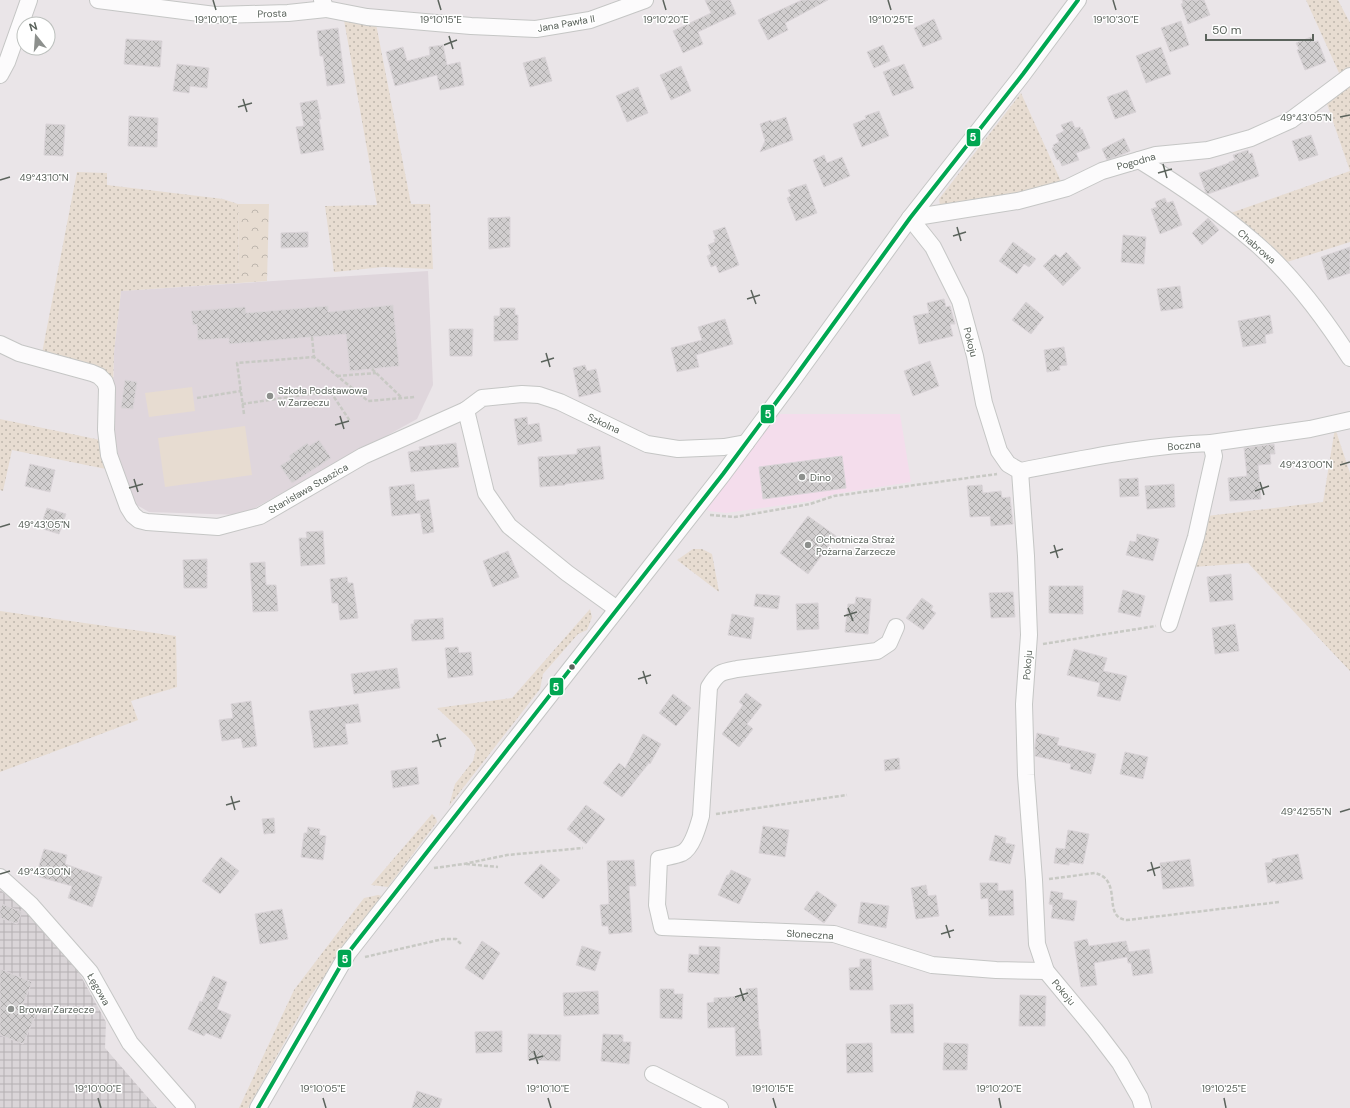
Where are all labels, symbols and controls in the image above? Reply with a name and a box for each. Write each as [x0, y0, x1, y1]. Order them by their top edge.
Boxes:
street label: Prosta [257, 6, 287, 21]
street label: Jana Pawła II [536, 12, 596, 35]
text: 19°10'10"E [195, 13, 238, 26]
text: 19°10'15"E [420, 13, 462, 26]
text: 19°10'20"E [643, 13, 689, 26]
text: 19°10'25"E [869, 13, 914, 26]
text: 19°10'30"E [1093, 13, 1139, 26]
north arrow [16, 16, 56, 56]
scale bar [1206, 16, 1313, 42]
text: N [27, 19, 39, 34]
text: 50 m [1212, 22, 1241, 38]
text: 49°43'05"N [1280, 111, 1332, 124]
line badge: 5 [966, 128, 981, 147]
text: 5 [970, 130, 977, 144]
street label: Pogodna [1115, 150, 1157, 173]
text: 49°43'10"N [19, 171, 69, 184]
street label: Chabrowa [1235, 226, 1279, 267]
street label: Pokoju [961, 326, 981, 359]
place label: Szkoła Podstawowa w Zarzeczu [278, 384, 367, 409]
marker: Szkoła Podstawowa w Zarzeczu [265, 391, 275, 401]
line badge: 5 [760, 404, 775, 424]
text: 5 [765, 407, 772, 421]
street label: Szkolna [585, 410, 622, 437]
street label: Boczna [1167, 438, 1201, 453]
text: 49°43'00"N [1280, 458, 1333, 471]
street label: Stanisława Staszica [266, 460, 350, 517]
place label: Dino [810, 471, 831, 484]
marker: Dino [797, 472, 807, 482]
text: 49°43'05"N [18, 518, 70, 531]
place label: Ochotnicza Straż Pożarna Zarzecze [816, 533, 896, 558]
marker: Ochotnicza Straż Pożarna Zarzecze [803, 540, 813, 550]
street label: Pokoju [1020, 649, 1035, 681]
unlabelled marker [567, 662, 577, 672]
line badge: 5 [549, 677, 564, 696]
text: 5 [553, 680, 560, 694]
text: 49°42'55"N [1281, 805, 1331, 818]
text: 49°43'00"N [18, 865, 71, 878]
street label: Słoneczna [786, 927, 834, 942]
line badge: 5 [337, 949, 352, 968]
text: 5 [342, 952, 349, 966]
street label: Łęgowa [84, 971, 113, 1008]
street label: Pokoju [1049, 977, 1078, 1008]
place label: Browar Zarzecze [19, 1003, 95, 1016]
marker: Browar Zarzecze [6, 1004, 16, 1014]
text: 19°10'00"E [75, 1082, 122, 1095]
text: 19°10'05"E [300, 1082, 346, 1095]
text: 19°10'10"E [527, 1082, 570, 1095]
text: 19°10'15"E [752, 1082, 794, 1095]
text: 19°10'20"E [976, 1082, 1022, 1095]
text: 19°10'25"E [1202, 1082, 1247, 1095]

